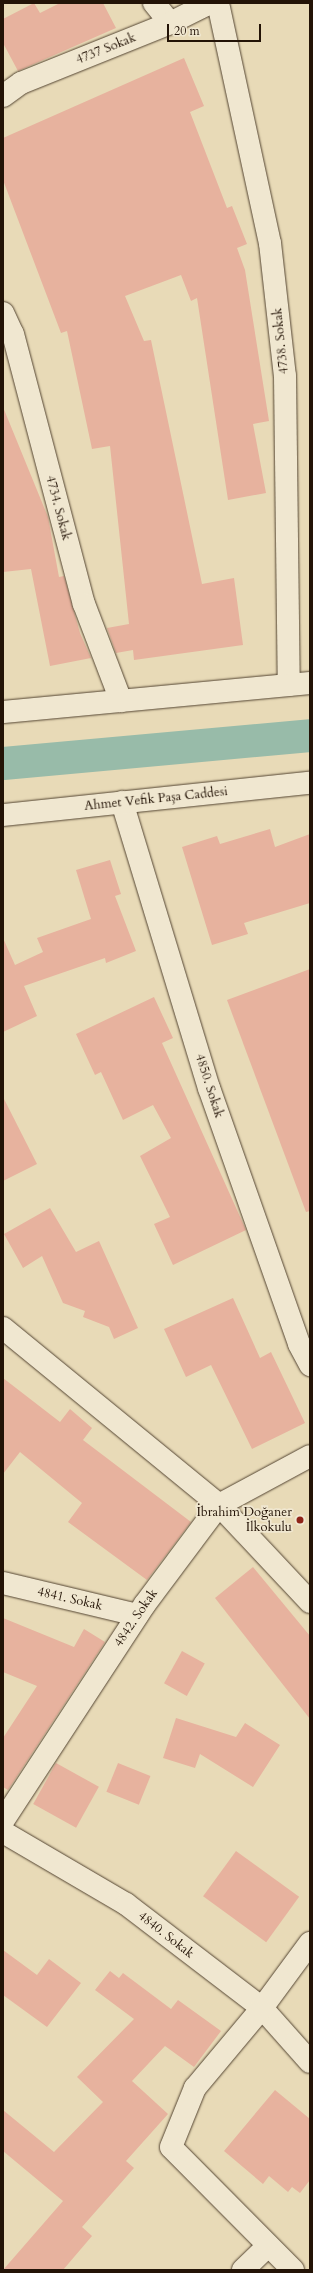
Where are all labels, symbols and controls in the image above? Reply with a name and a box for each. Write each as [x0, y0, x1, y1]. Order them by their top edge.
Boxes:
scale bar [169, 16, 263, 42]
text: 20 m [174, 23, 200, 39]
street label: 4737 Sokak [74, 30, 138, 68]
street label: 4738. Sokak [270, 307, 292, 375]
street label: 4734. Sokak [42, 474, 74, 542]
street label: Ahmet Vefik Paşa Caddesi [83, 784, 229, 814]
street label: 4850. Sokak [191, 1052, 227, 1120]
place label: İbrahim Doğaner İlkokulu [196, 1505, 292, 1536]
marker: İbrahim Doğaner İlkokulu [295, 1515, 305, 1525]
street label: 4841. Sokak [36, 1584, 104, 1614]
street label: 4842. Sokak [111, 1586, 161, 1650]
street label: 4840. Sokak [135, 1908, 197, 1962]

